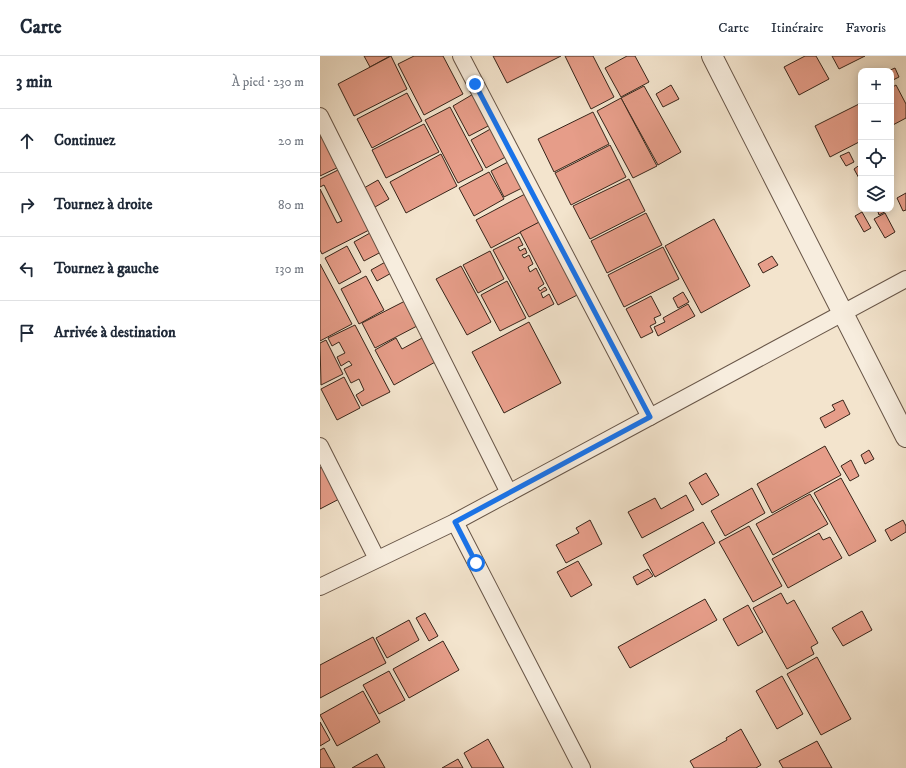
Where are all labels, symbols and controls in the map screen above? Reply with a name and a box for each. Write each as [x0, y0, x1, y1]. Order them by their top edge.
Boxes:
text: Carte [20, 16, 62, 39]
text: Carte [718, 19, 749, 37]
text: Itinéraire [771, 19, 824, 37]
text: Favoris [846, 19, 886, 37]
map controls [858, 68, 894, 212]
button: + [858, 68, 894, 104]
text: 3 min [16, 71, 52, 93]
text: À pied · 230 m [232, 74, 304, 90]
route end [466, 75, 484, 93]
button: − [858, 104, 894, 140]
icon: ahead [16, 130, 38, 152]
text: Continuez [54, 131, 115, 150]
text: 20 m [278, 133, 304, 149]
button: locate [858, 140, 894, 176]
button: layers [858, 176, 894, 212]
icon: right [16, 194, 38, 216]
text: Tournez à droite [54, 195, 152, 214]
text: 80 m [278, 197, 304, 213]
icon: left [16, 258, 38, 280]
text: Tournez à gauche [54, 259, 159, 278]
text: 130 m [275, 261, 304, 277]
icon: arrive [16, 322, 38, 344]
text: Arrivée à destination [54, 323, 176, 342]
route start [467, 554, 485, 572]

